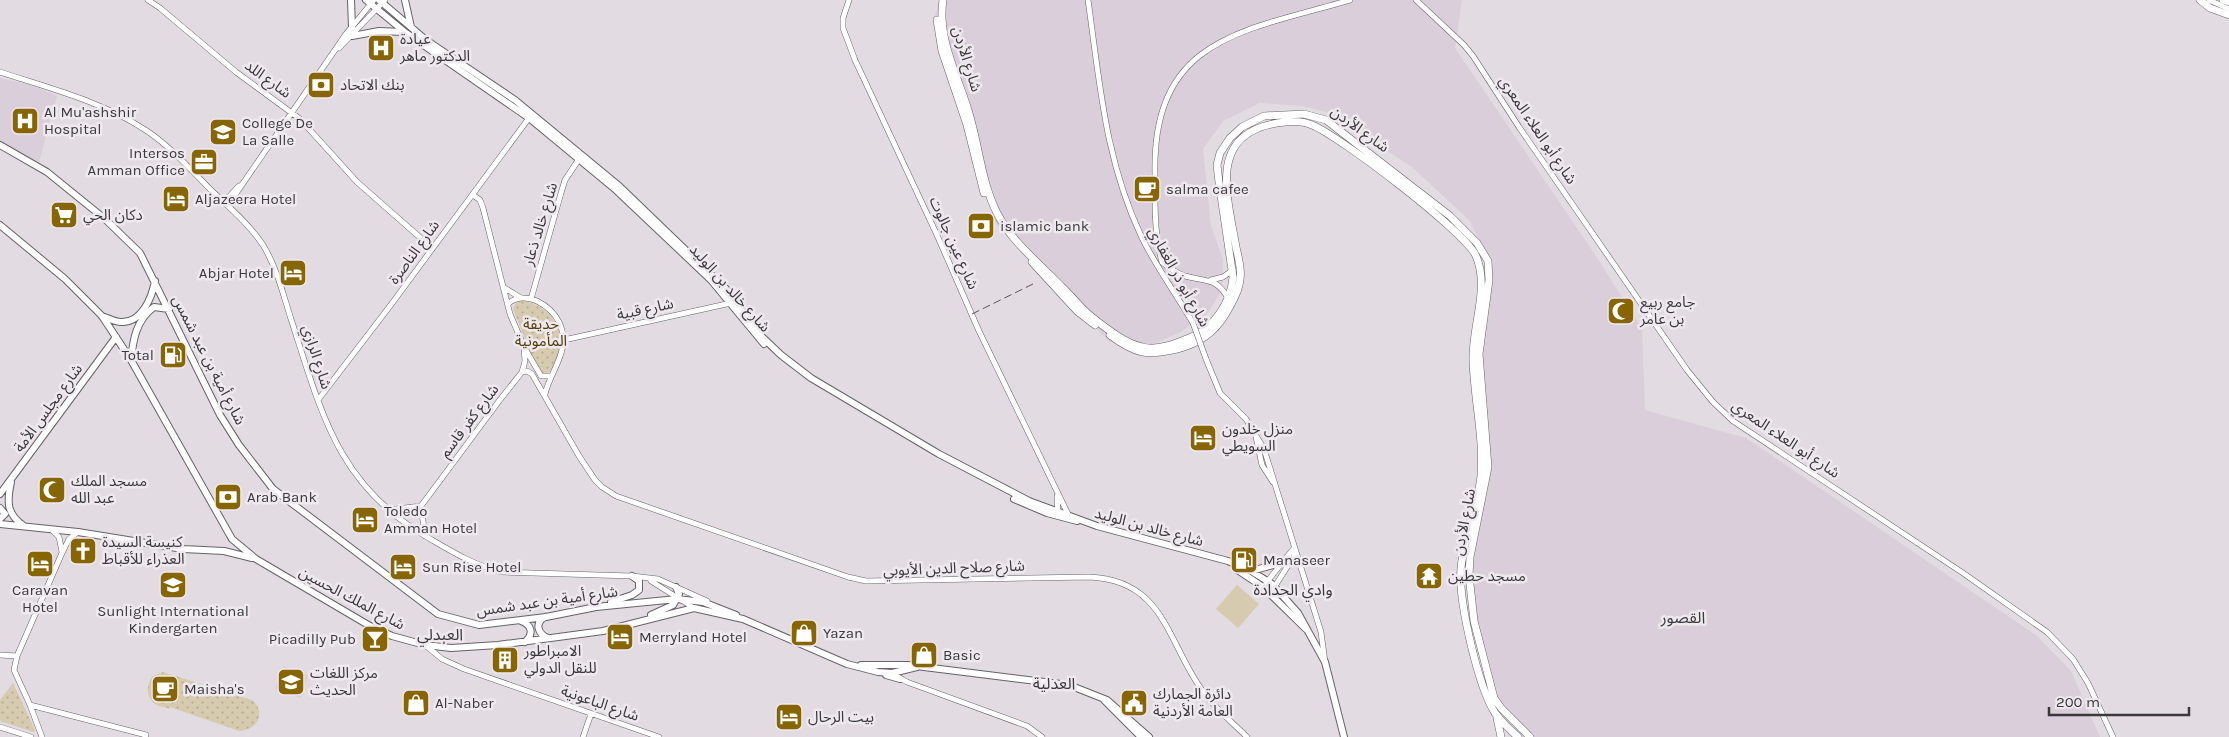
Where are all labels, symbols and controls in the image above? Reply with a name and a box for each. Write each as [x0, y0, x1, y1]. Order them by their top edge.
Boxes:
street label: شارع الأردن [946, 24, 986, 95]
place label: عيادة الدكتور ماهر [399, 30, 470, 65]
hospital icon: عيادة الدكتور ماهر [366, 33, 396, 63]
street label: شارع اللد [240, 56, 295, 104]
bank icon: بنك الاتحاد [306, 70, 336, 100]
street label: شارع أبو العلاء المعري [1493, 73, 1581, 189]
place label: بنك الاتحاد [340, 76, 404, 94]
street label: شارع الأردن [1326, 102, 1393, 159]
place label: Al Mu'ashshir Hospital [44, 103, 137, 138]
hospital icon: Al Mu'ashshir Hospital [10, 106, 40, 136]
place label: College De La Salle [242, 114, 313, 149]
school or university icon: College De La Salle [208, 117, 238, 147]
place label: Intersos Amman Office [88, 144, 185, 179]
office icon: Intersos Amman Office [189, 147, 219, 177]
cafe icon: salma cafee [1132, 174, 1162, 204]
street label: شارع خالد ذعار [519, 180, 564, 270]
place label: salma cafee [1166, 180, 1249, 198]
hotel icon: Aljazeera Hotel [161, 184, 191, 214]
place label: Aljazeera Hotel [195, 190, 296, 208]
street label: شارع عين جالوت [923, 194, 983, 294]
supermarket icon: دكان الحي [49, 200, 79, 230]
place label: دكان الحي [83, 206, 143, 226]
bank icon: islamic bank [966, 211, 996, 241]
street label: شارع الناصرة [385, 216, 446, 289]
place label: islamic bank [1000, 217, 1089, 235]
street label: شارع أبو ذر الغفاري [1142, 224, 1214, 332]
street label: شارع خالد بن الوليد [684, 240, 774, 338]
hotel icon: Abjar Hotel [278, 258, 308, 288]
place label: Abjar Hotel [199, 264, 274, 282]
street label: شارع أمية بن عبد شمس [166, 292, 250, 429]
place label: جامع ربيع بن عامر [1639, 293, 1695, 328]
street label: شارع قبية [615, 294, 676, 327]
mosque icon: جامع ربيع بن عامر [1606, 296, 1636, 326]
park label: حديقة المأمونية [515, 315, 567, 350]
street label: شارع الرازي [295, 323, 336, 392]
fuel station icon: Total [158, 340, 188, 370]
place label: Total [121, 346, 154, 364]
street label: شارع مجلس الأمة [10, 360, 89, 457]
street label: شارع كفر قاسم [436, 381, 505, 463]
street label: شارع أبو العلاء المعري [1727, 396, 1844, 484]
place label: منزل خلدون السويطي [1222, 420, 1293, 457]
hotel icon: منزل خلدون السويطي [1188, 423, 1218, 453]
place label: مسجد الملك عبد الله [71, 472, 147, 507]
mosque icon: مسجد الملك عبد الله [37, 475, 67, 505]
bank icon: Arab Bank [213, 482, 243, 512]
street label: شارع الأردن [1449, 487, 1482, 557]
place label: Arab Bank [247, 488, 317, 506]
place label: Toledo Amman Hotel [384, 502, 477, 537]
street label: شارع خالد بن الوليد [1092, 504, 1206, 553]
hotel icon: Toledo Amman Hotel [350, 505, 380, 535]
place label: كنيسة السيدة العذراء للأقباط [102, 533, 185, 568]
church icon: كنيسة السيدة العذراء للأقباط [68, 536, 98, 566]
fuel station icon: Manaseer [1229, 545, 1259, 575]
hotel icon: Caravan Hotel [25, 549, 55, 579]
place label: Manaseer [1263, 551, 1331, 569]
hotel icon: Sun Rise Hotel [388, 552, 418, 582]
street label: شارع صلاح الدين الأيوبي [883, 557, 1026, 582]
place label: Sun Rise Hotel [422, 558, 521, 576]
temple icon: مسجد حطين [1414, 561, 1444, 591]
street label: شارع الملك الحسين [295, 563, 408, 636]
place label: مسجد حطين [1448, 567, 1526, 585]
school or university icon: Sunlight International Kindergarten [158, 570, 188, 600]
district label: وادي الحدادة [1253, 580, 1333, 602]
place label: Caravan Hotel [12, 581, 68, 616]
street label: شارع أمية بن عبد شمس [475, 582, 620, 623]
place label: Sunlight International Kindergarten [97, 602, 249, 637]
district label: القصور [1660, 608, 1705, 627]
shop icon: Yazan [789, 618, 819, 648]
hotel icon: Merryland Hotel [605, 622, 635, 652]
bar icon: Picadilly Pub [360, 624, 390, 654]
place label: Yazan [823, 624, 863, 642]
district label: العبدلي [417, 625, 463, 647]
place label: Merryland Hotel [639, 628, 747, 646]
place label: Picadilly Pub [269, 630, 356, 648]
shop icon: Basic [909, 640, 939, 670]
place label: الامبراطور للنقل الدولي [523, 642, 597, 679]
building icon: الامبراطور للنقل الدولي [490, 645, 520, 675]
place label: Basic [943, 646, 981, 664]
place label: مركز اللغات الحديث [310, 664, 378, 699]
school or university icon: مركز اللغات الحديث [276, 667, 306, 697]
cafe icon: Maisha's [150, 674, 180, 704]
district label: العدلية [1033, 674, 1075, 693]
place label: Maisha's [184, 680, 245, 698]
street label: شارع الباعونية [558, 681, 642, 728]
scale bar [2049, 684, 2189, 716]
place label: دائرة الجمارك العامة الأردنية [1153, 685, 1233, 720]
shop icon: Al-Naber [401, 688, 431, 718]
public building icon: دائرة الجمارك العامة الأردنية [1119, 688, 1149, 718]
text: 200 m [2056, 693, 2100, 711]
place label: Al-Naber [435, 694, 494, 712]
hotel icon: بيت الرحال [774, 702, 804, 732]
place label: بيت الرحال [808, 708, 874, 726]

